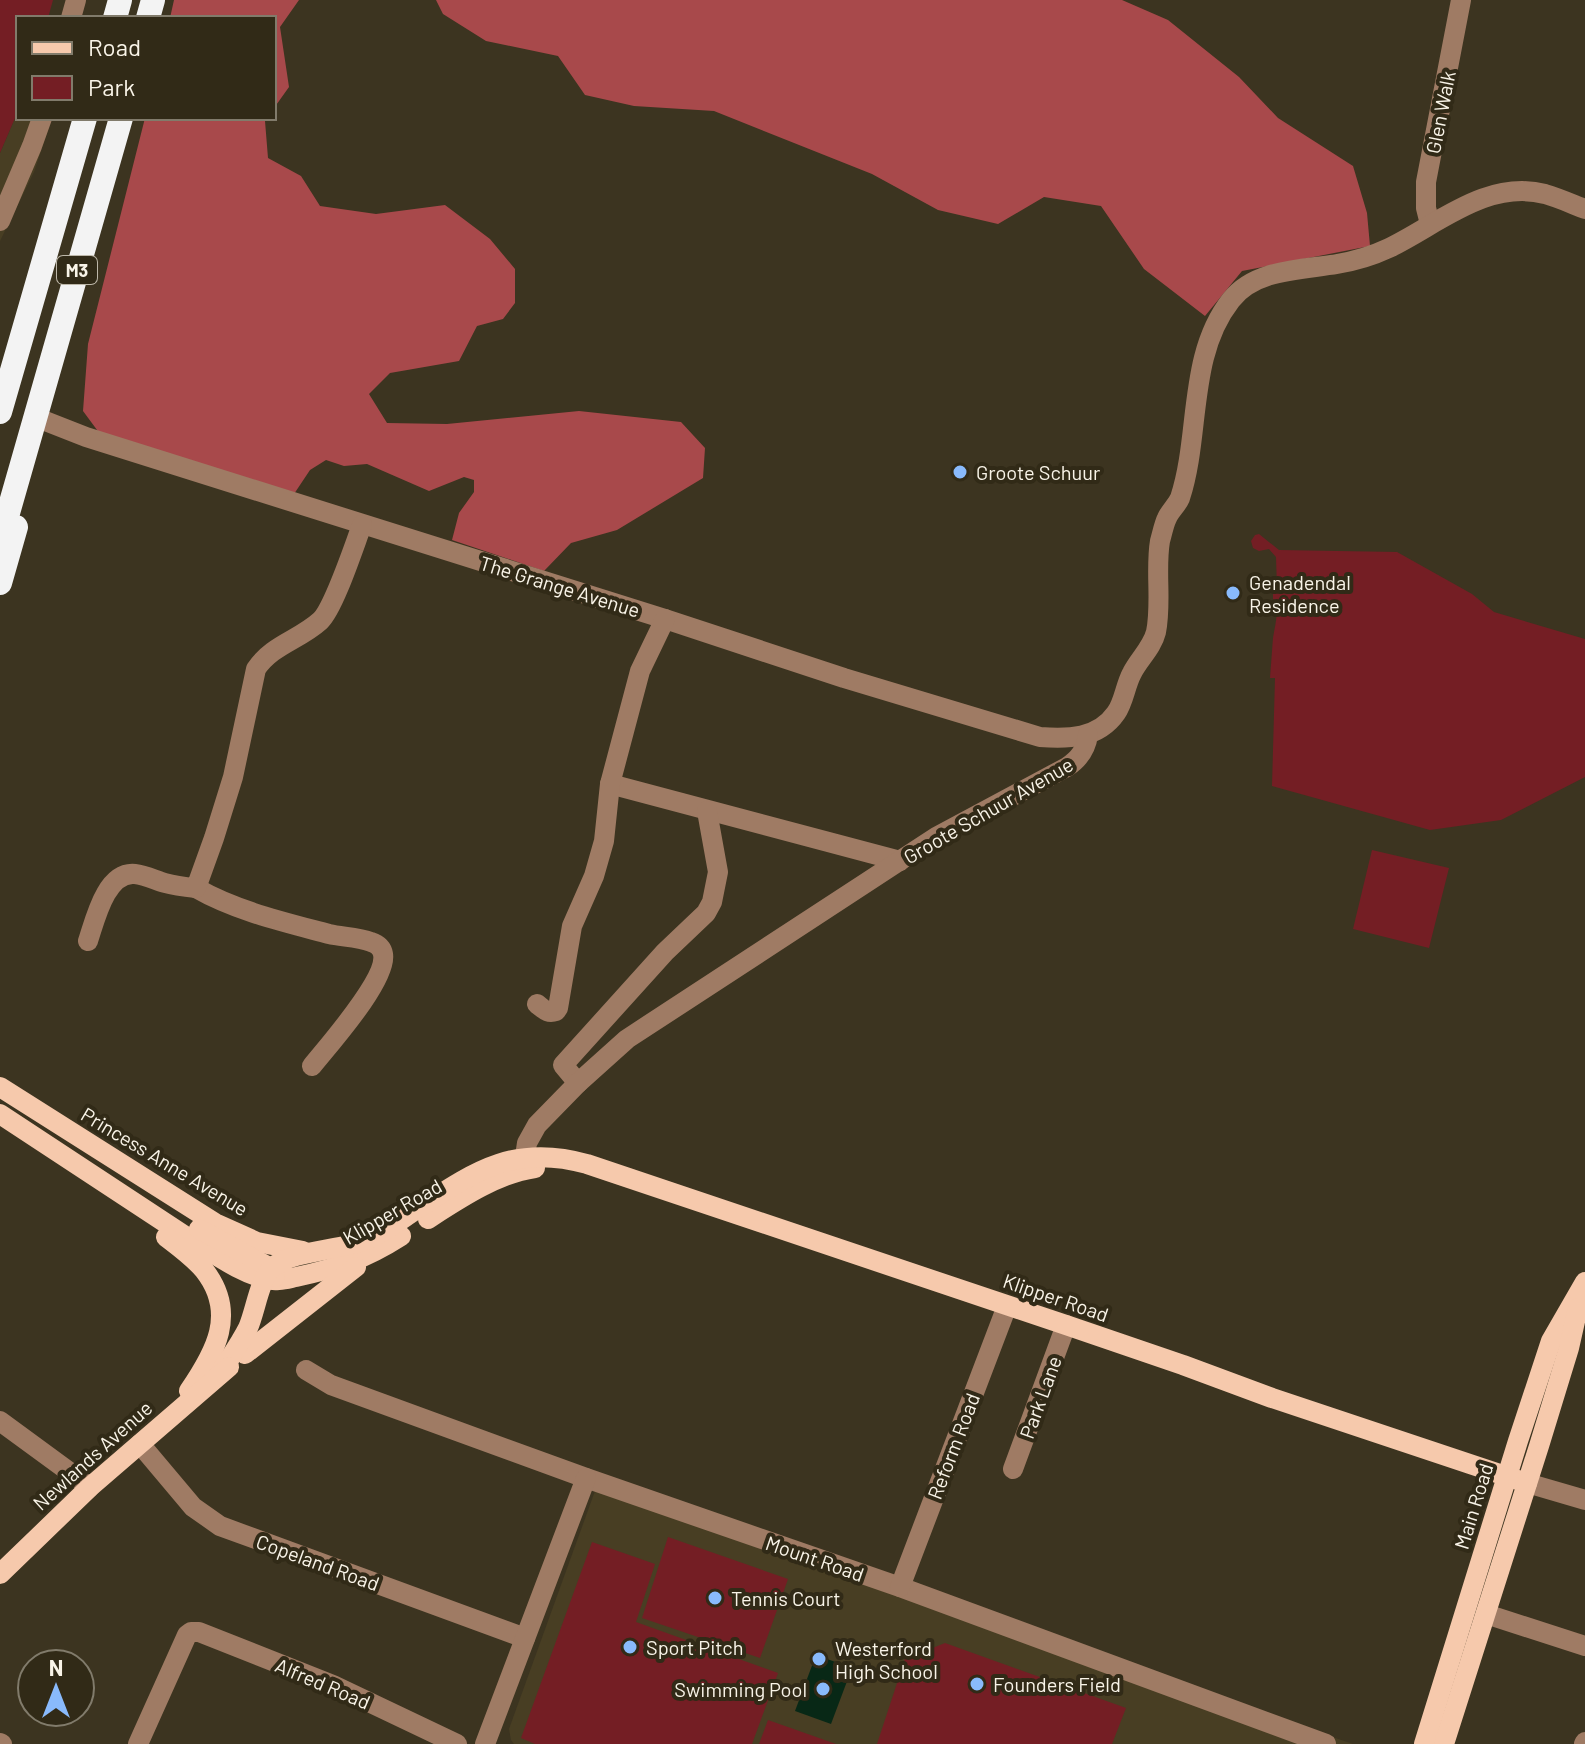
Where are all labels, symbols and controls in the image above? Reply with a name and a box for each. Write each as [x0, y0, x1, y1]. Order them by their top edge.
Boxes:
legend [16, 16, 276, 120]
text: Road [88, 32, 141, 61]
street label: Glen Walk [1420, 69, 1460, 155]
text: Park [88, 72, 135, 101]
road number: M3 [57, 256, 97, 284]
place label: Groote Schuur [976, 460, 1100, 484]
marker: Groote Schuur [951, 463, 969, 481]
street label: The Grange Avenue [477, 550, 643, 622]
place label: Genadendal Residence [1249, 570, 1351, 617]
marker: Genadendal Residence [1224, 584, 1242, 602]
street label: Groote Schuur Avenue [899, 752, 1077, 868]
street label: Princess Anne Avenue [77, 1102, 253, 1220]
street label: Klipper Road [338, 1173, 446, 1249]
street label: Klipper Road [1000, 1268, 1112, 1326]
street label: Park Lane [1014, 1352, 1066, 1442]
street label: Reform Road [922, 1389, 984, 1503]
street label: Newlands Avenue [28, 1395, 156, 1515]
street label: Main Road [1449, 1460, 1497, 1552]
street label: Copeland Road [253, 1529, 383, 1595]
street label: Mount Road [763, 1530, 867, 1586]
place label: Tennis Court [731, 1586, 841, 1610]
marker: Tennis Court [706, 1589, 724, 1607]
place label: Sport Pitch [646, 1635, 743, 1659]
place label: Westerford High School [835, 1636, 938, 1683]
marker: Sport Pitch [621, 1638, 639, 1656]
north arrow [16, 1648, 96, 1728]
marker: Westerford High School [810, 1650, 828, 1668]
street label: Alfred Road [272, 1652, 374, 1714]
text: N [49, 1654, 63, 1680]
place label: Founders Field [993, 1672, 1121, 1696]
marker: Founders Field [968, 1675, 986, 1693]
place label: Swimming Pool [674, 1677, 807, 1701]
marker: Swimming Pool [814, 1680, 832, 1698]

